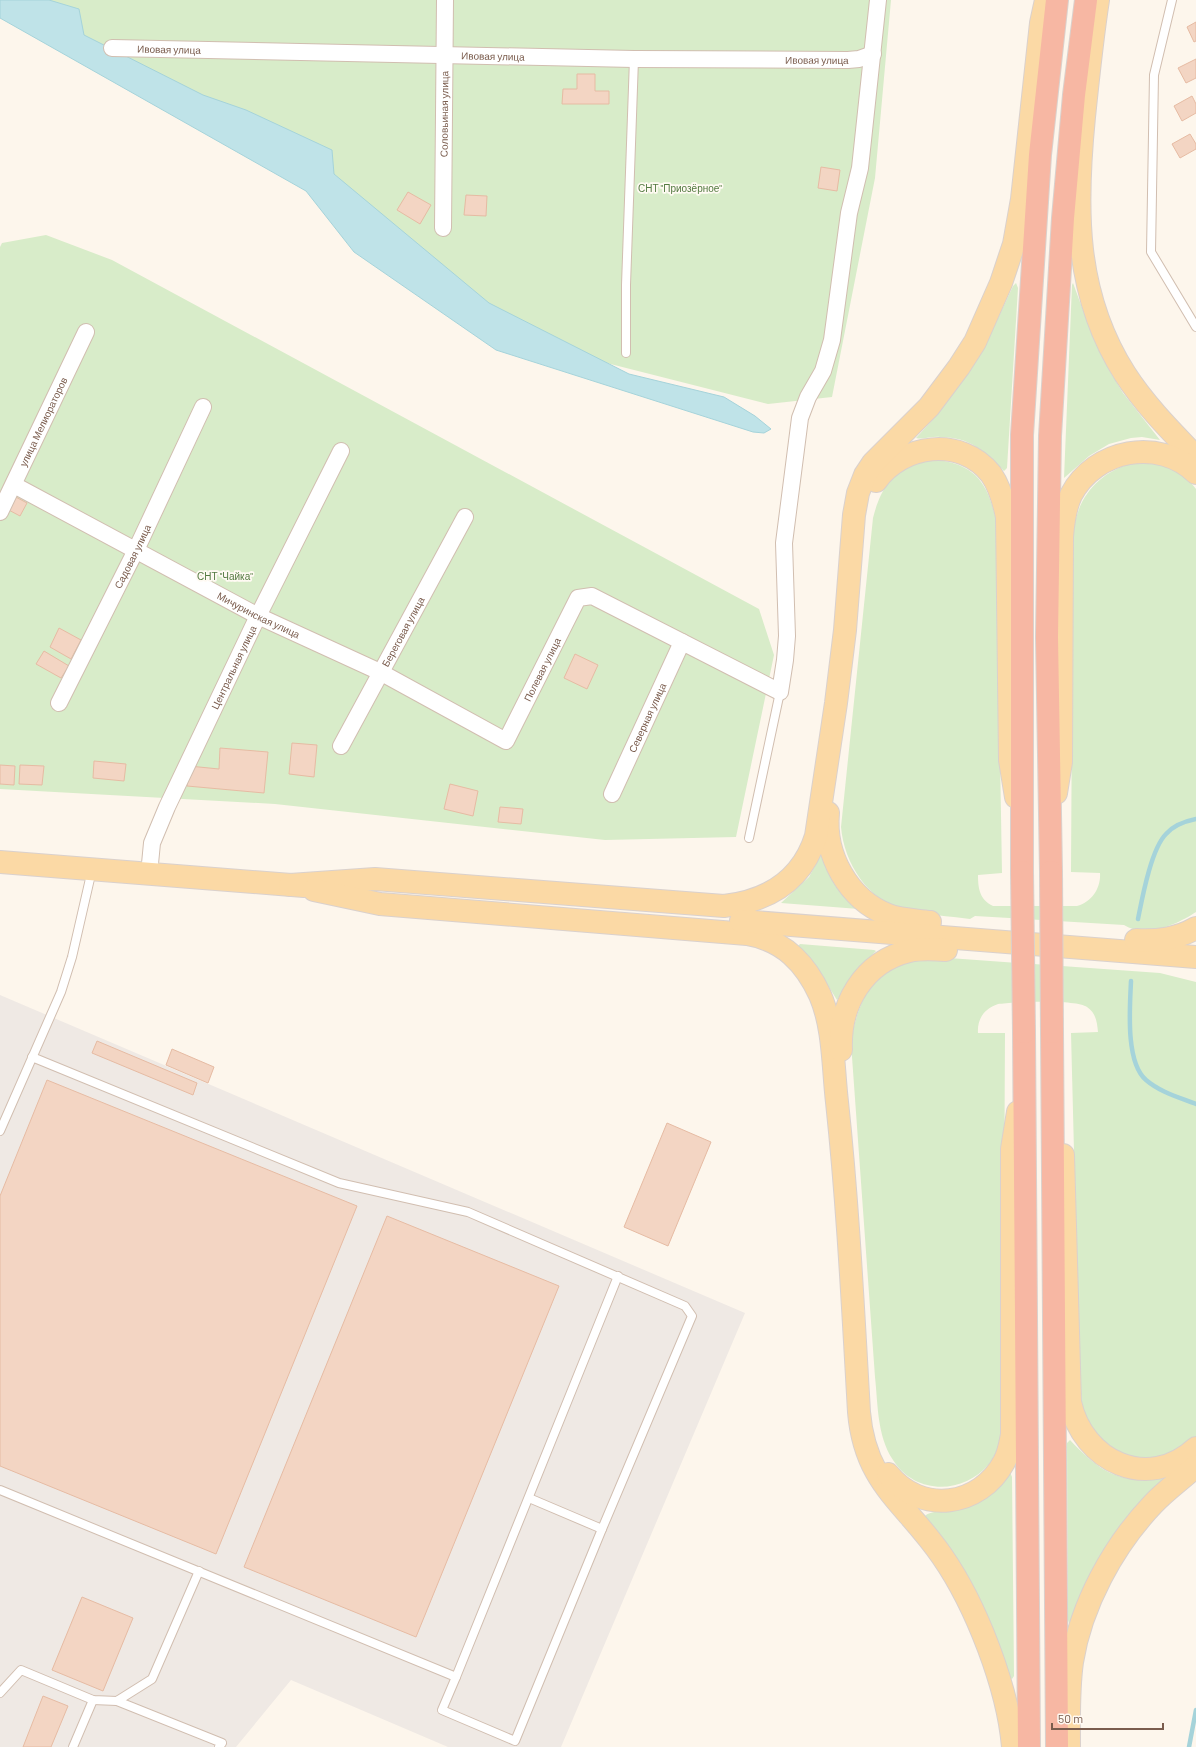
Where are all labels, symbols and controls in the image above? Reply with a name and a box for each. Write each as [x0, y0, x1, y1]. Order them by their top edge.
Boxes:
street label: Ивовая улица [137, 43, 201, 56]
street label: Ивовая улица [461, 49, 525, 63]
street label: Ивовая улица [785, 54, 849, 66]
street label: Соловьиная улица [438, 70, 450, 157]
park label: СНТ "Приозёрное" [638, 182, 722, 194]
street label: улица Мелиораторов [17, 375, 70, 468]
street label: Садовая улица [112, 522, 153, 590]
park label: СНТ "Чайка" [197, 570, 253, 582]
street label: Мичуринская улица [215, 589, 302, 641]
street label: Береговая улица [379, 594, 427, 669]
street label: Центральная улица [209, 623, 259, 711]
street label: Полевая улица [521, 635, 563, 703]
street label: Северная улица [626, 681, 668, 754]
scale bar [1052, 1705, 1163, 1731]
text: 50 m [1058, 1711, 1083, 1725]

